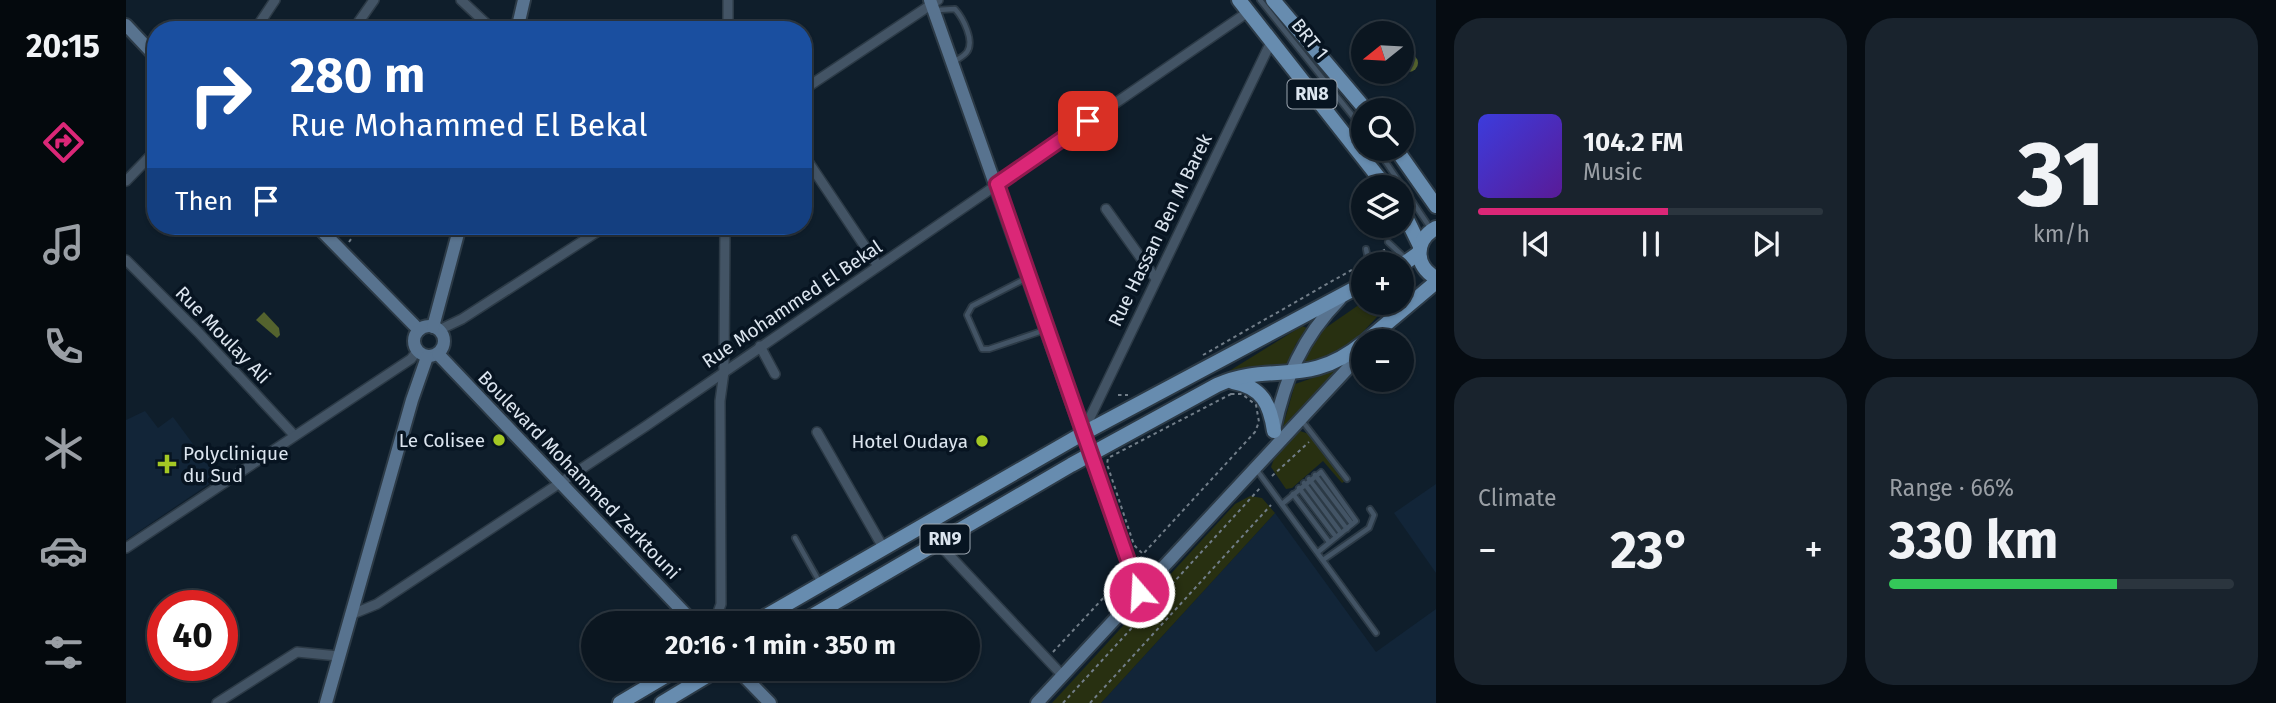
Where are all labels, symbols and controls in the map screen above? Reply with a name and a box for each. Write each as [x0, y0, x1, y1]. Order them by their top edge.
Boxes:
street label: BRT 1 [1287, 14, 1333, 64]
north arrow [1351, 21, 1414, 84]
map controls [1351, 21, 1414, 392]
text: 20:15 [26, 27, 100, 65]
text: 280 m [290, 46, 426, 105]
icon: right [175, 49, 266, 140]
road number: RN8 [1288, 80, 1336, 108]
pin [1058, 91, 1118, 151]
button: search [1351, 98, 1414, 161]
icon: arrive [1069, 102, 1107, 140]
text: Rue Mohammed El Bekal [290, 106, 648, 144]
icon: directions [39, 118, 88, 167]
text: 31 [2018, 120, 2105, 229]
text: 104.2 FM [1583, 127, 1683, 158]
street label: Rue Hassan Ben M Barek [1103, 130, 1217, 330]
text: Music [1583, 158, 1643, 186]
button: layers [1351, 175, 1414, 238]
icon: arrive [247, 182, 285, 220]
text: Then [175, 186, 233, 217]
icon: music [39, 220, 88, 269]
text: km/h [2033, 220, 2090, 248]
icon: previous [1517, 225, 1555, 263]
icon: pause [1632, 225, 1670, 263]
icon: next [1747, 225, 1785, 263]
street label: Rue Mohammed El Bekal [698, 235, 887, 373]
button: + [1351, 252, 1414, 315]
street label: Rue Moulay Ali [171, 281, 275, 389]
icon: phone [39, 322, 88, 371]
button: − [1351, 329, 1414, 392]
street label: Boulevard Mohammed Zerktouni [473, 366, 685, 584]
icon: climate [39, 424, 88, 473]
place label: Le Colisee [399, 429, 485, 452]
place label: Hotel Oudaya [851, 430, 968, 453]
marker: Le Colisee [491, 432, 507, 448]
marker: Hotel Oudaya [974, 433, 990, 449]
place label: Polyclinique du Sud [183, 442, 289, 487]
marker: Polyclinique du Sud [157, 454, 177, 474]
text: Range · 66% [1889, 474, 2014, 502]
text: Climate [1478, 484, 1557, 512]
text: 330 km [1889, 509, 2058, 572]
text: 23° [1610, 519, 1691, 582]
road number: RN9 [920, 524, 970, 554]
icon: car [39, 526, 88, 575]
text: − [1478, 527, 1497, 573]
text: + [1804, 527, 1823, 573]
position arrow [1102, 555, 1176, 629]
speed limit sign: 40 [147, 590, 238, 681]
icon: filters [39, 628, 88, 677]
text: 20:16 · 1 min · 350 m [665, 630, 896, 661]

